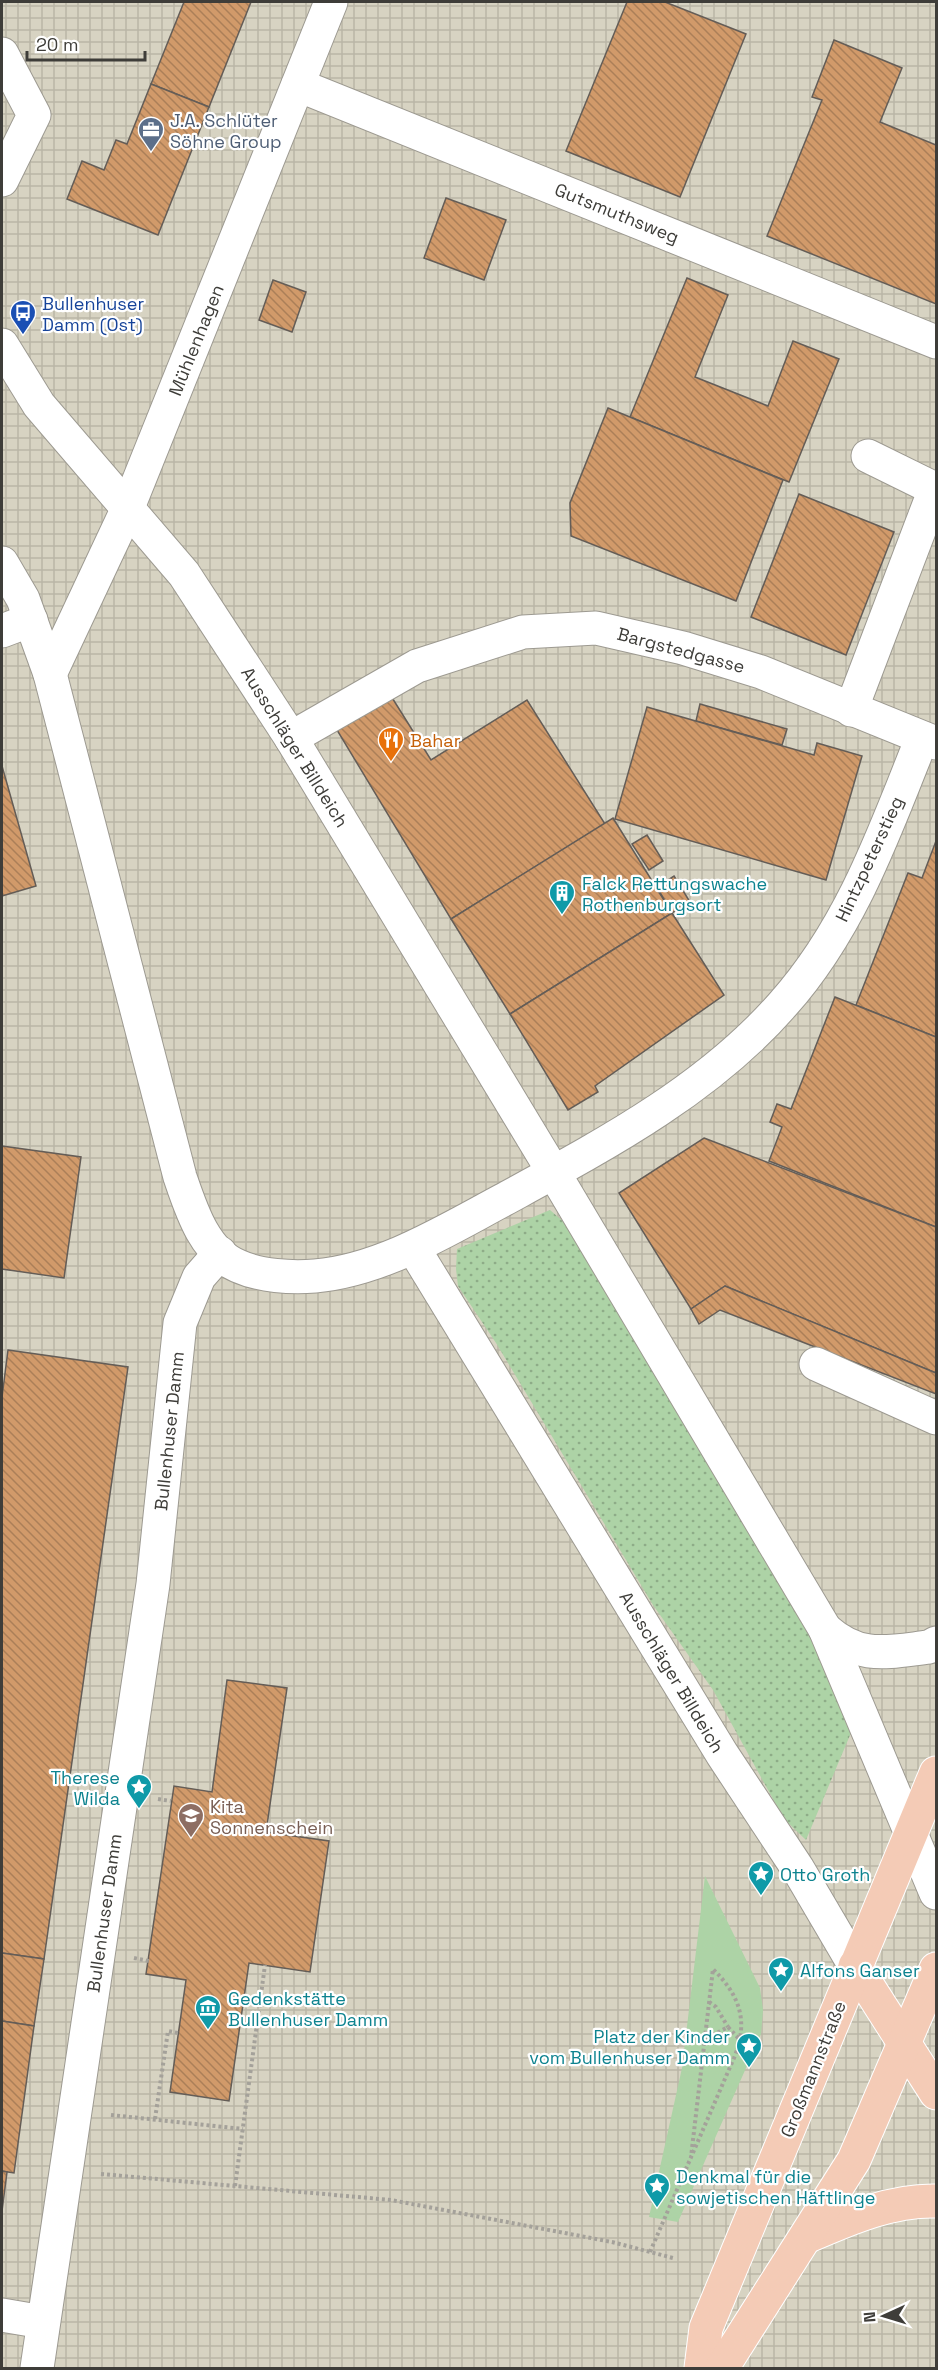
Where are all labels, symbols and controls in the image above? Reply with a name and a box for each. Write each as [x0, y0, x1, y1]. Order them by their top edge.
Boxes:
scale bar [27, 24, 146, 62]
text: 20 m [36, 33, 79, 56]
place label: J.A. Schlüter Söhne Group [170, 109, 282, 153]
office icon: J.A. Schlüter Söhne Group [136, 115, 166, 153]
street label: Gutsmuthsweg [551, 178, 683, 248]
street label: Mühlenhagen [163, 281, 229, 399]
place label: Bullenhuser Damm (Ost) [42, 292, 144, 336]
bus stop icon: Bullenhuser Damm (Ost) [8, 298, 38, 336]
street label: Bargstedgasse [615, 622, 747, 678]
street label: Ausschläger Billdeich [236, 663, 354, 831]
restaurant icon: Bahar [376, 725, 406, 763]
place label: Bahar [410, 729, 461, 752]
street label: Hintzpeterstieg [830, 793, 908, 925]
place label: Falck Rettungswache Rothenburgsort [582, 872, 767, 916]
building icon: Falck Rettungswache Rothenburgsort [547, 878, 577, 916]
street label: Bullenhuser Damm [149, 1350, 189, 1512]
street label: Ausschläger Billdeich [615, 1587, 729, 1757]
place label: Therese Wilda [50, 1766, 120, 1810]
place icon: Therese Wilda [124, 1772, 154, 1810]
place label: Kita Sonnenschein [210, 1795, 333, 1839]
school or university icon: Kita Sonnenschein [176, 1801, 206, 1839]
street label: Bullenhuser Damm [81, 1832, 127, 1994]
place icon: Otto Groth [746, 1859, 776, 1897]
place label: Otto Groth [780, 1863, 870, 1886]
place icon: Alfons Ganser [766, 1955, 796, 1993]
place label: Alfons Ganser [800, 1959, 920, 1982]
place label: Gedenkstätte Bullenhuser Damm [228, 1987, 388, 2031]
museum icon: Gedenkstätte Bullenhuser Damm [193, 1993, 223, 2031]
street label: Großmannstraße [775, 1997, 851, 2141]
place label: Platz der Kinder vom Bullenhuser Damm [529, 2025, 730, 2069]
place icon: Platz der Kinder vom Bullenhuser Damm [734, 2031, 764, 2069]
place label: Denkmal für die sowjetischen Häftlinge [676, 2165, 875, 2209]
place icon: Denkmal für die sowjetischen Häftlinge [642, 2171, 672, 2209]
north arrow [854, 2286, 914, 2346]
text: N [859, 2311, 880, 2323]

